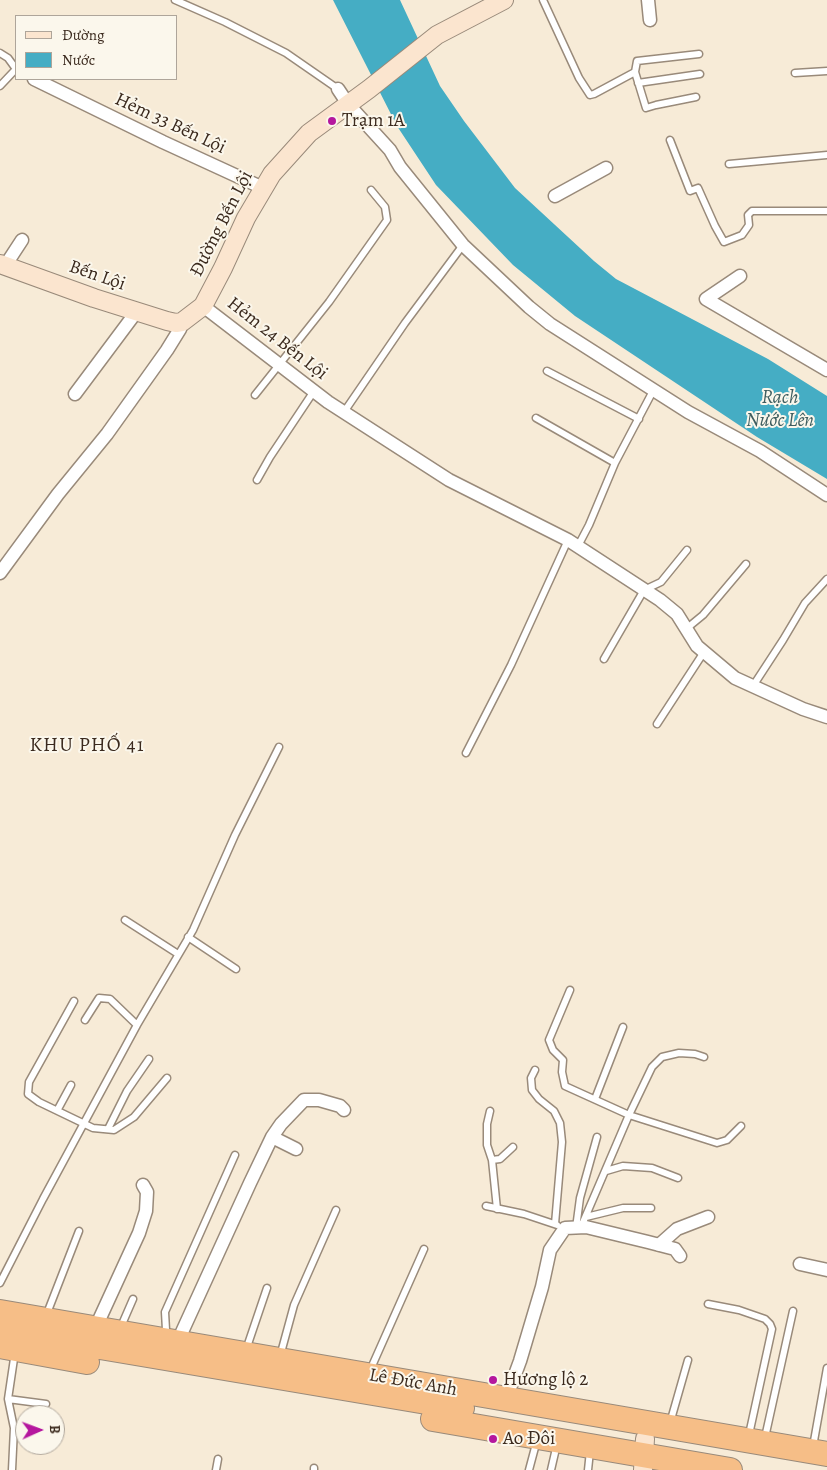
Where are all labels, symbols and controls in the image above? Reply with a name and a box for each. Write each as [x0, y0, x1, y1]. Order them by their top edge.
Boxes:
legend [15, 15, 178, 80]
text: Đường [62, 25, 104, 45]
text: Nước [62, 50, 95, 70]
street label: Hẻm 33 Bến Lội [111, 88, 229, 160]
place label: Trạm 1A [342, 110, 405, 132]
marker: Trạm 1A [326, 115, 338, 127]
street label: Đường Bến Lội [186, 167, 258, 281]
street label: Bến Lội [66, 256, 128, 296]
street label: Hẻm 24 Bến Lội [222, 293, 332, 385]
water label: Rạch Nước Lên [746, 386, 814, 433]
district label: KHU PHỐ 41 [28, 734, 146, 758]
street label: Lê Đức Anh [367, 1364, 459, 1402]
place label: Hương lộ 2 [503, 1369, 588, 1391]
marker: Hương lộ 2 [487, 1374, 499, 1386]
north arrow [15, 1405, 65, 1455]
text: B [45, 1425, 64, 1434]
place label: Ao Đôi [503, 1428, 555, 1450]
marker: Ao Đôi [487, 1433, 499, 1445]

